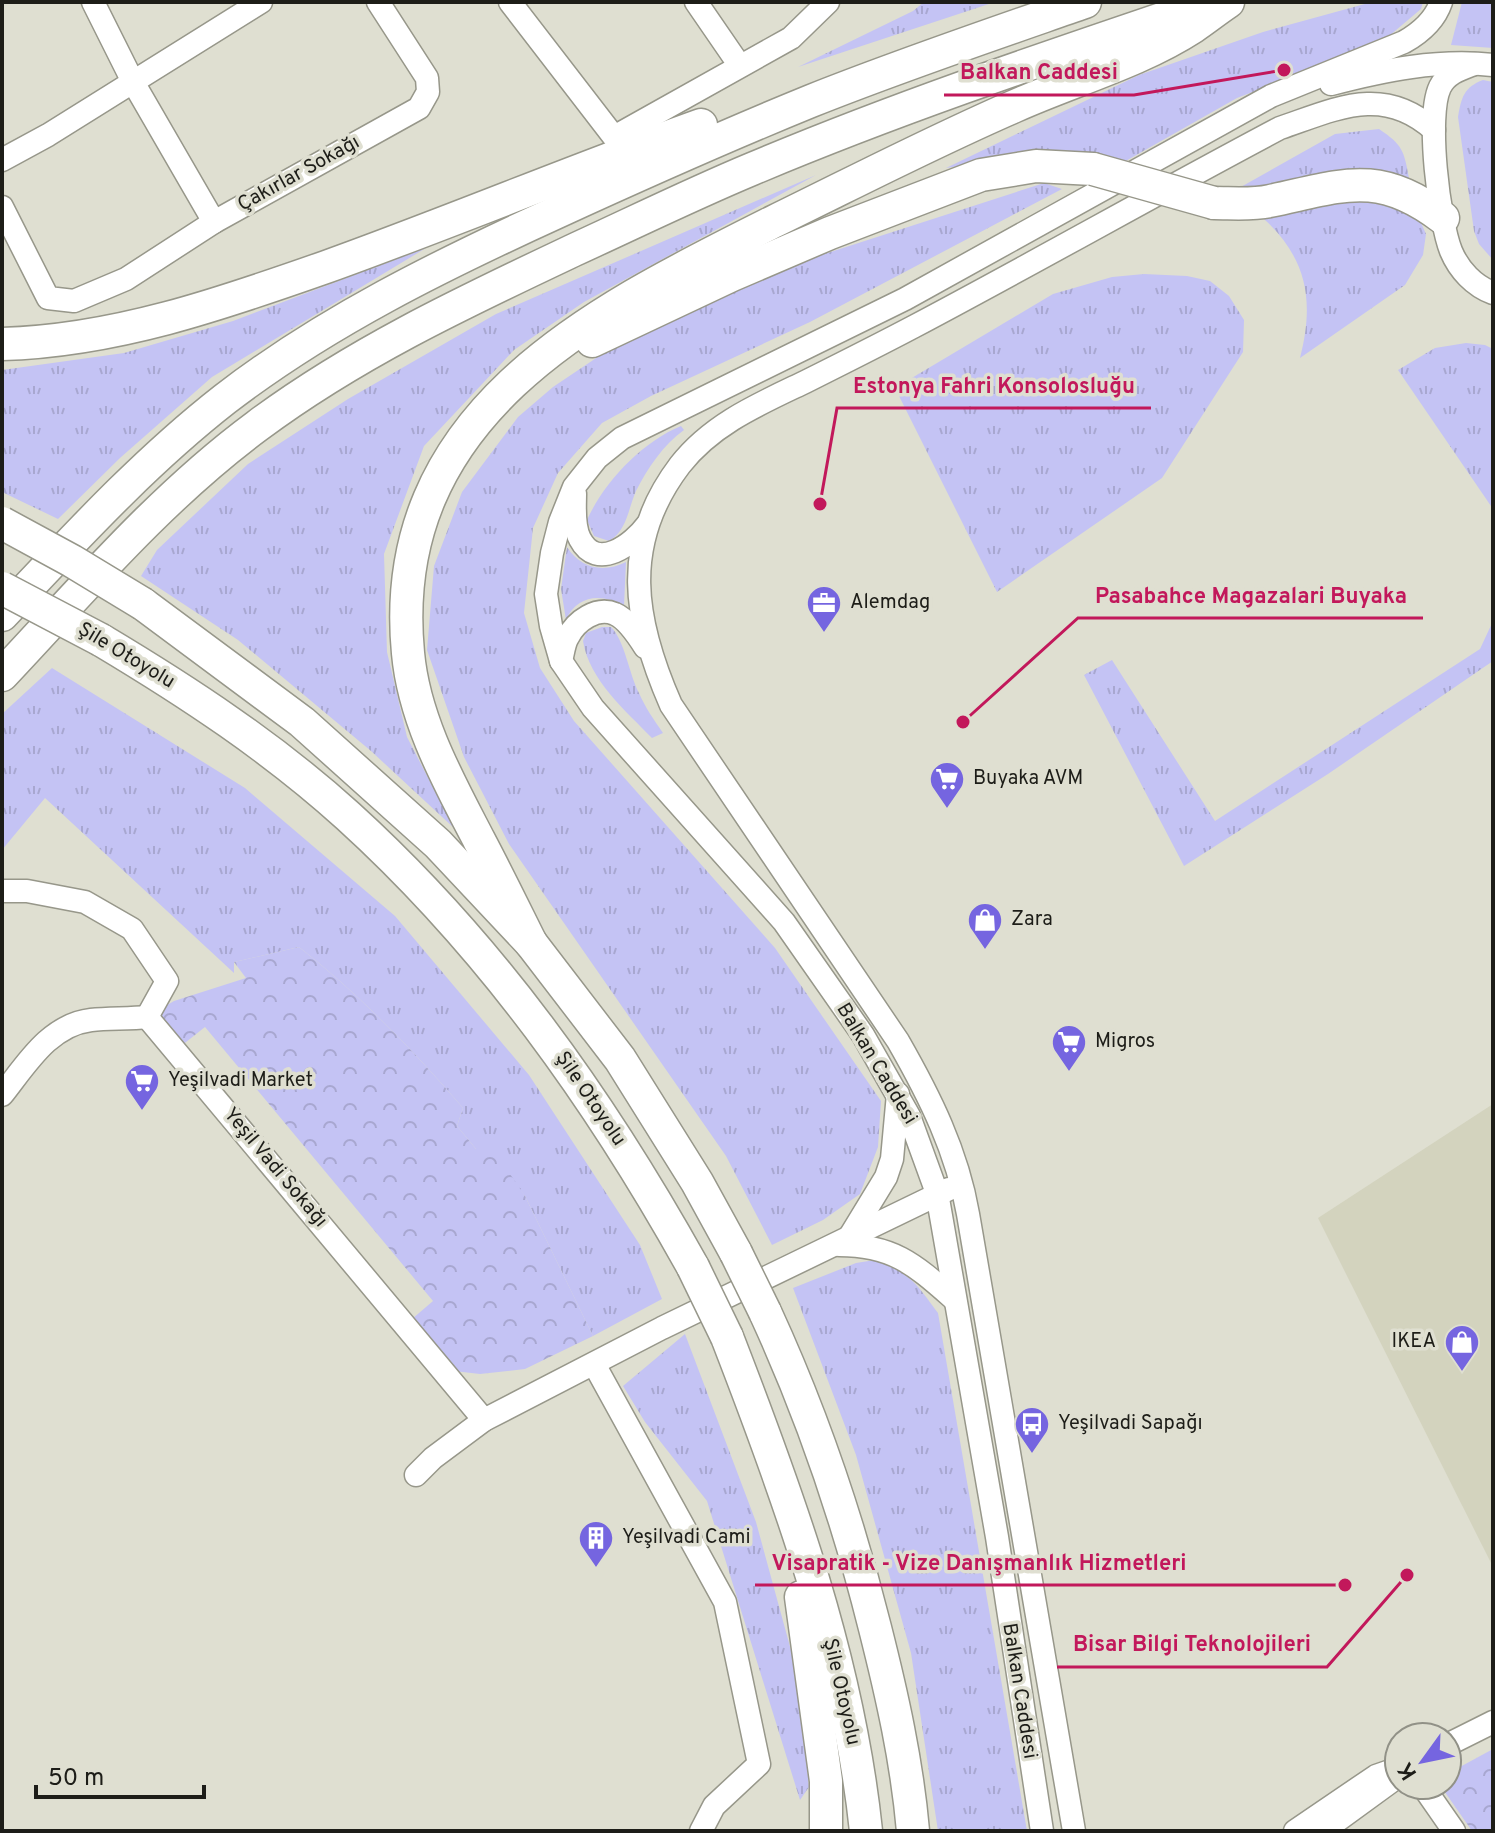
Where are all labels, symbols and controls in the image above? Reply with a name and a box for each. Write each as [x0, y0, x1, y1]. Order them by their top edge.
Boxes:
callout: Balkan Caddesi [944, 49, 1134, 95]
text: Balkan Caddesi [960, 60, 1118, 87]
street label: Çakırlar Sokağı [233, 130, 365, 218]
callout: Estonya Fahri Konsolosluğu [837, 362, 1151, 408]
text: Estonya Fahri Konsolosluğu [853, 374, 1135, 401]
callout: Pasabahce Magazalari Buyaka [1078, 572, 1423, 618]
office icon: Alemdag [805, 584, 843, 634]
text: Pasabahce Magazalari Buyaka [1095, 584, 1407, 611]
place label: Alemdag [850, 590, 930, 616]
street label: Şile Otoyolu [73, 617, 179, 695]
supermarket icon: Buyaka AVM [928, 760, 966, 810]
place label: Buyaka AVM [973, 766, 1083, 792]
shop icon: Zara [966, 901, 1004, 951]
place label: Zara [1011, 907, 1053, 933]
street label: Balkan Caddesi [830, 999, 922, 1129]
supermarket icon: Migros [1050, 1023, 1088, 1073]
place label: Migros [1095, 1029, 1155, 1055]
street label: Şile Otoyolu [549, 1047, 631, 1151]
supermarket icon: Yeşilvadi Market [123, 1062, 161, 1112]
place label: Yeşilvadi Market [168, 1068, 313, 1094]
street label: Yeşil Vadi Sokağı [217, 1103, 333, 1233]
shop icon: IKEA [1443, 1323, 1481, 1373]
place label: IKEA [1392, 1329, 1436, 1355]
bus stop icon: Yeşilvadi Sapağı [1013, 1405, 1051, 1455]
place label: Yeşilvadi Sapağı [1058, 1411, 1202, 1437]
building icon: Yeşilvadi Cami [577, 1519, 615, 1569]
place label: Yeşilvadi Cami [622, 1525, 751, 1551]
callout: Visapratik - Vize Danışmanlık Hizmetleri [755, 1539, 1203, 1585]
text: Visapratik - Vize Danışmanlık Hizmetleri [772, 1551, 1187, 1578]
street label: Balkan Caddesi [995, 1621, 1043, 1761]
callout: Bisar Bilgi Teknolojileri [1057, 1621, 1327, 1667]
text: Bisar Bilgi Teknolojileri [1073, 1632, 1311, 1659]
street label: Şile Otoyolu [816, 1636, 866, 1748]
north arrow [1383, 1721, 1463, 1801]
scale bar [36, 1749, 204, 1799]
text: K [1393, 1757, 1424, 1784]
text: 50 m [48, 1764, 104, 1794]

